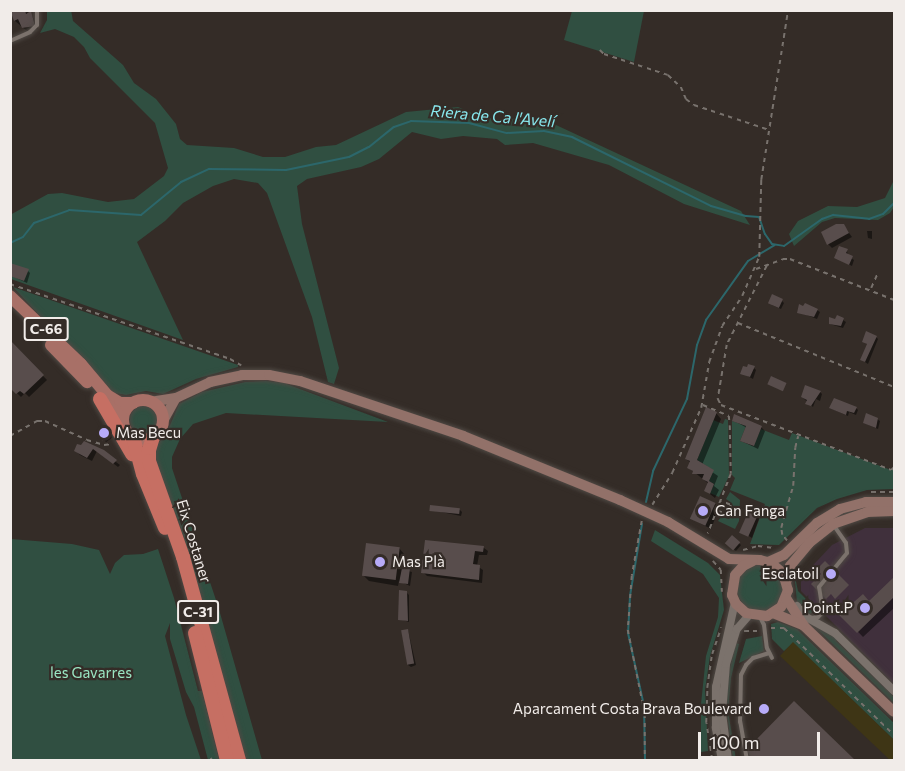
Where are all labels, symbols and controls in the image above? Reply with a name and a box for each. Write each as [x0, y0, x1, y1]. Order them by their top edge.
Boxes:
water label: Riera de Ca l'Avelí [430, 101, 556, 131]
road number: C-66 [24, 318, 68, 340]
place label: Mas Becu [116, 424, 181, 442]
marker: Mas Becu [97, 426, 111, 440]
street label: Eix Costaner [173, 497, 215, 585]
place label: Can Fanga [715, 502, 785, 520]
marker: Can Fanga [696, 504, 710, 518]
place label: Mas Plà [392, 553, 445, 571]
marker: Mas Plà [373, 555, 387, 569]
place label: Esclatoil [762, 565, 819, 583]
marker: Esclatoil [824, 567, 838, 581]
place label: Point.P [803, 599, 853, 617]
road number: C-31 [177, 601, 219, 623]
marker: Point.P [858, 601, 872, 615]
park label: les Gavarres [50, 664, 132, 682]
place label: Aparcament Costa Brava Boulevard [513, 700, 752, 718]
marker: Aparcament Costa Brava Boulevard [757, 702, 771, 716]
scale bar [701, 720, 822, 758]
text: 100 m [709, 731, 759, 753]

